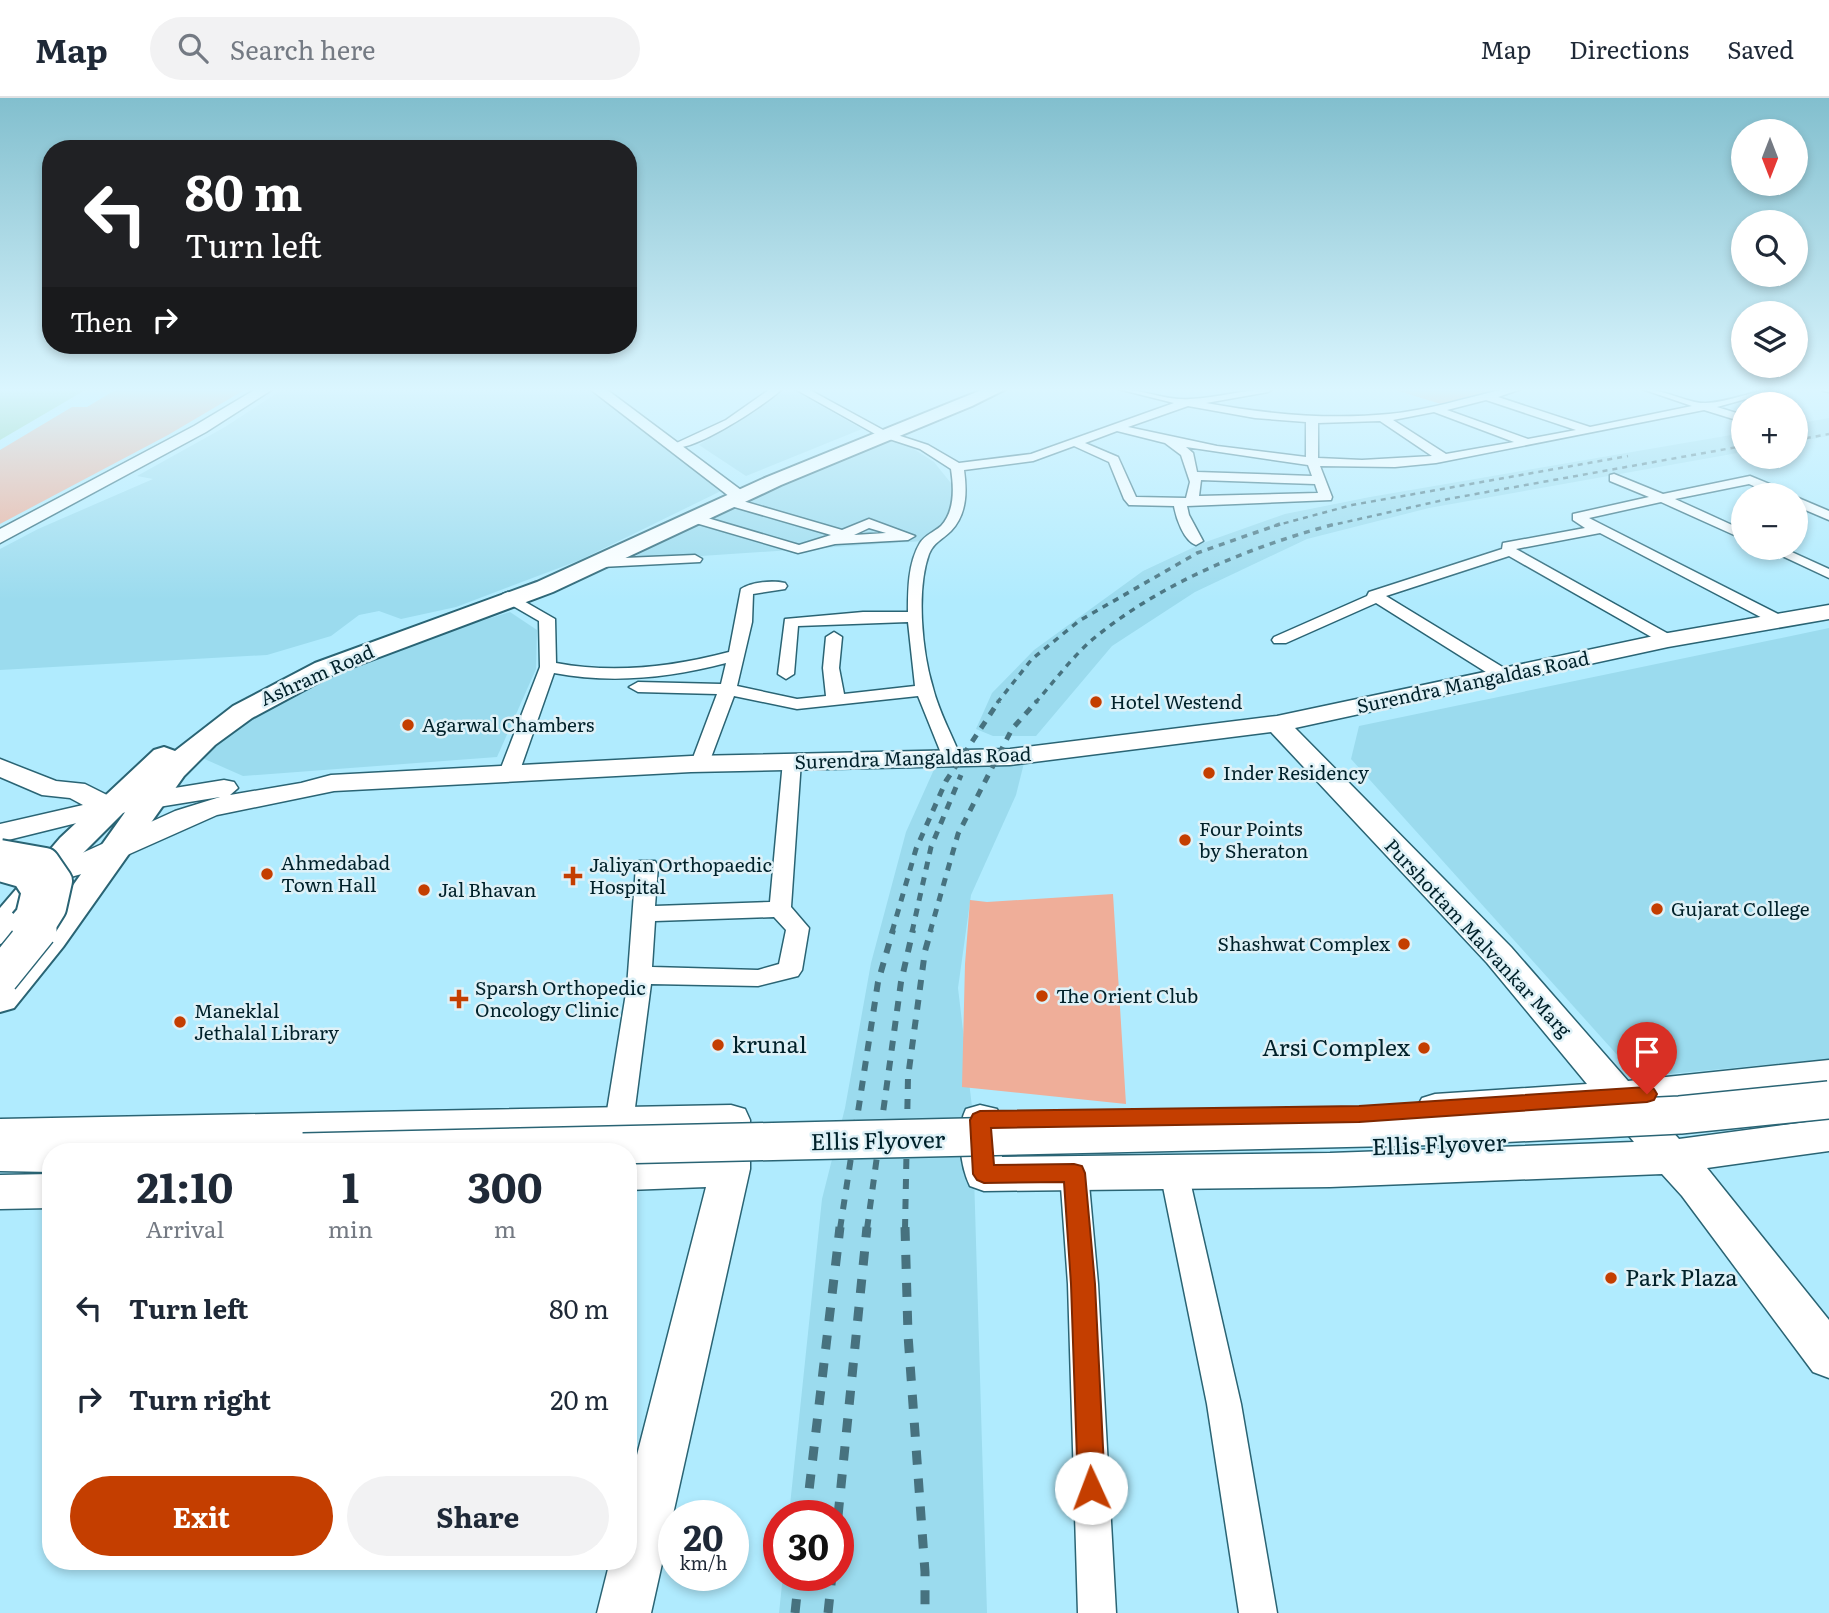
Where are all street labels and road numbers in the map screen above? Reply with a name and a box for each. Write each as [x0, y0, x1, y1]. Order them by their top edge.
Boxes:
street label: Ashram Road [255, 636, 378, 712]
street label: Surendra Mangaldas Road [1354, 643, 1592, 719]
street label: Surendra Mangaldas Road [794, 739, 1032, 775]
street label: Purshottam Malvankar Marg [1379, 832, 1579, 1043]
street label: Ellis Flyover [810, 1121, 946, 1157]
street label: Ellis Flyover [1371, 1124, 1507, 1162]

